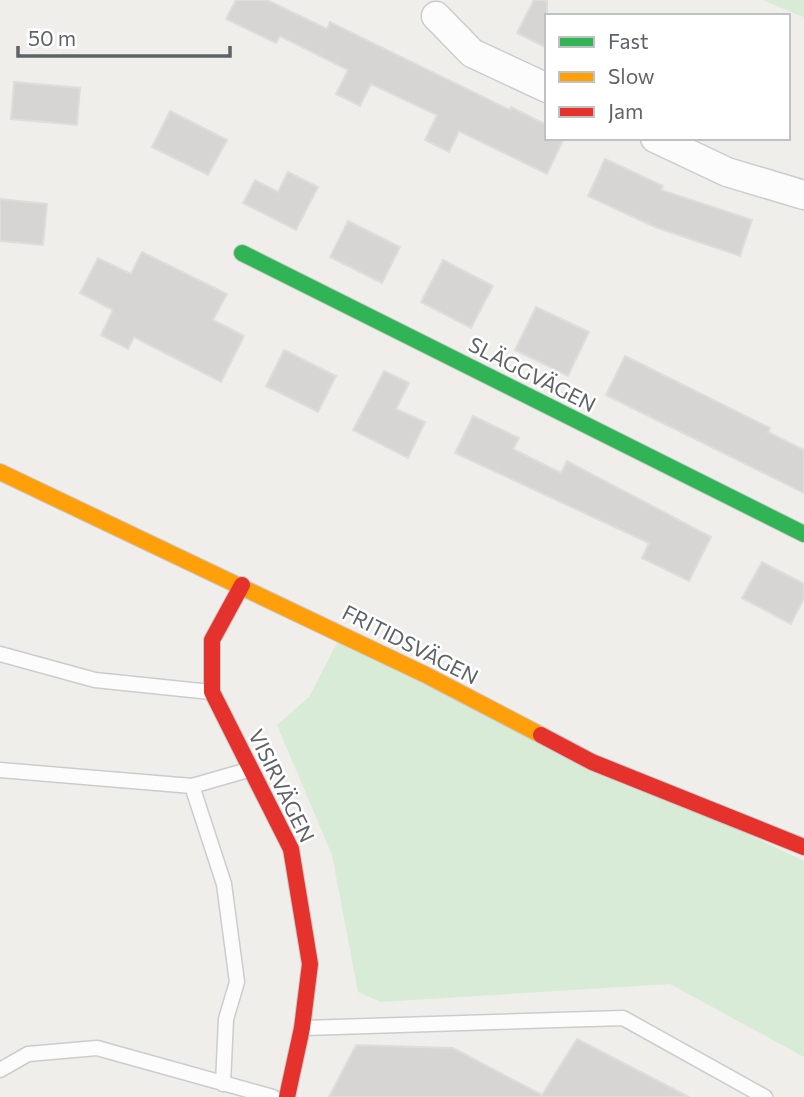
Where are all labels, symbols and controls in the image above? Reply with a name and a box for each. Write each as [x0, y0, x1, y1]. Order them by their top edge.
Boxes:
scale bar [18, 14, 229, 58]
legend [545, 14, 790, 140]
text: 50 m [28, 25, 76, 50]
text: Fast [608, 28, 649, 53]
text: Slow [608, 63, 655, 88]
text: Jam [608, 98, 643, 123]
street label: SLÄGGVÄGEN [465, 331, 600, 416]
street label: FRITIDSVÄGEN [339, 599, 483, 689]
street label: VISIRVÄGEN [244, 725, 320, 846]

